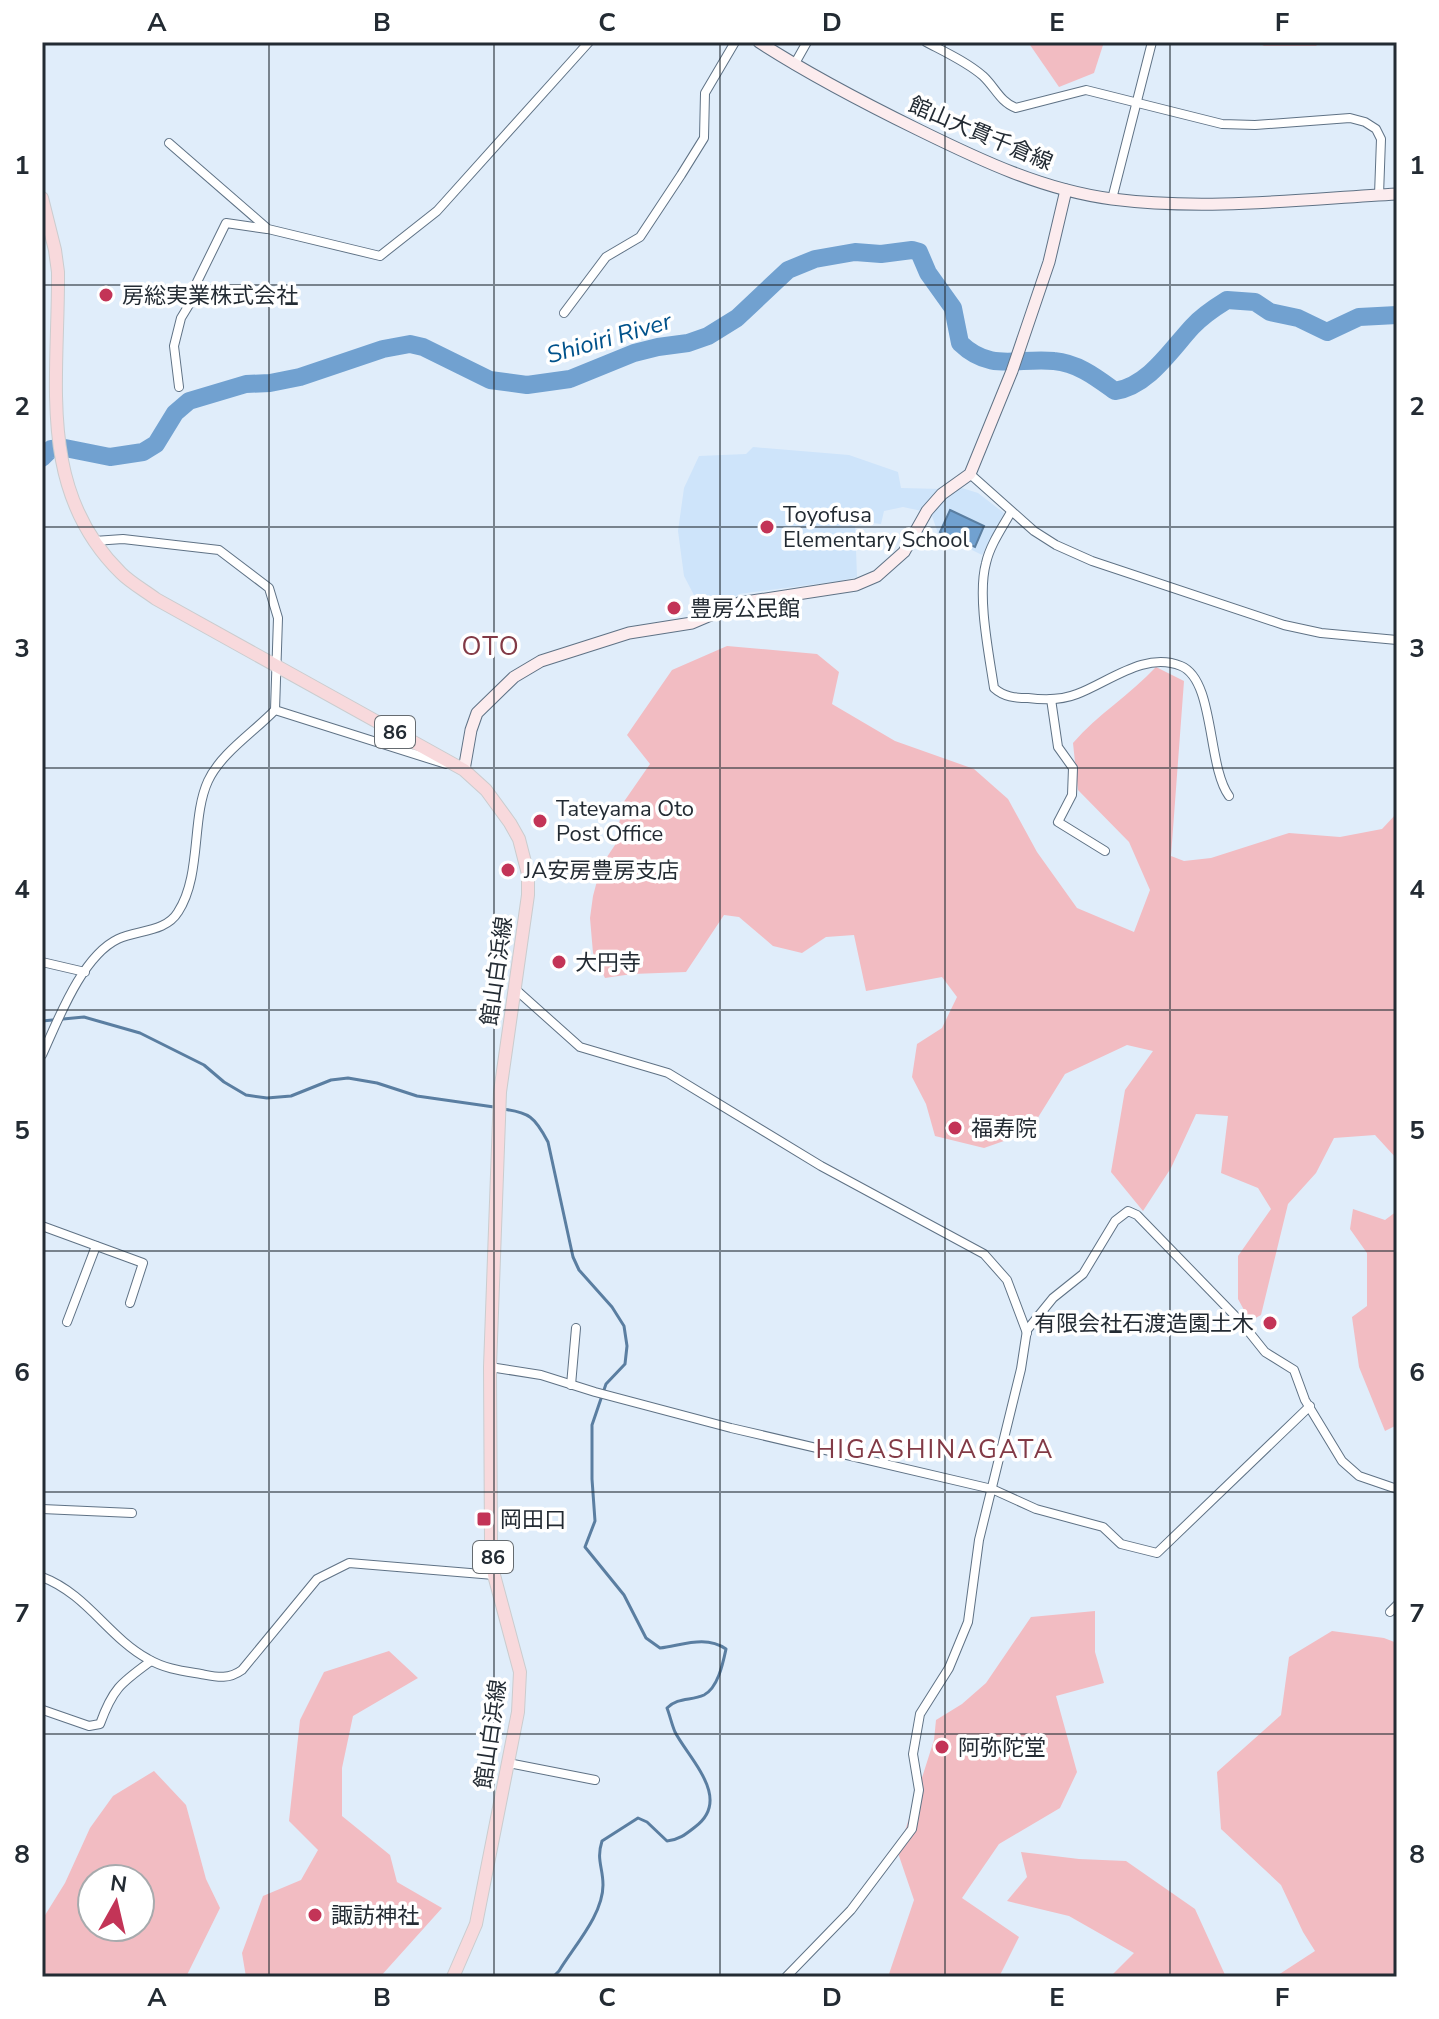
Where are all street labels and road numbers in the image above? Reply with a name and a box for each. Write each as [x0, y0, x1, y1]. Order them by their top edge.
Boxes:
street label: 館山大貫千倉線 [904, 90, 1057, 178]
road number: 86 [375, 716, 415, 748]
street label: 館山白浜線 [474, 915, 519, 1028]
road number: 86 [473, 1541, 513, 1573]
street label: 館山白浜線 [468, 1678, 513, 1791]

